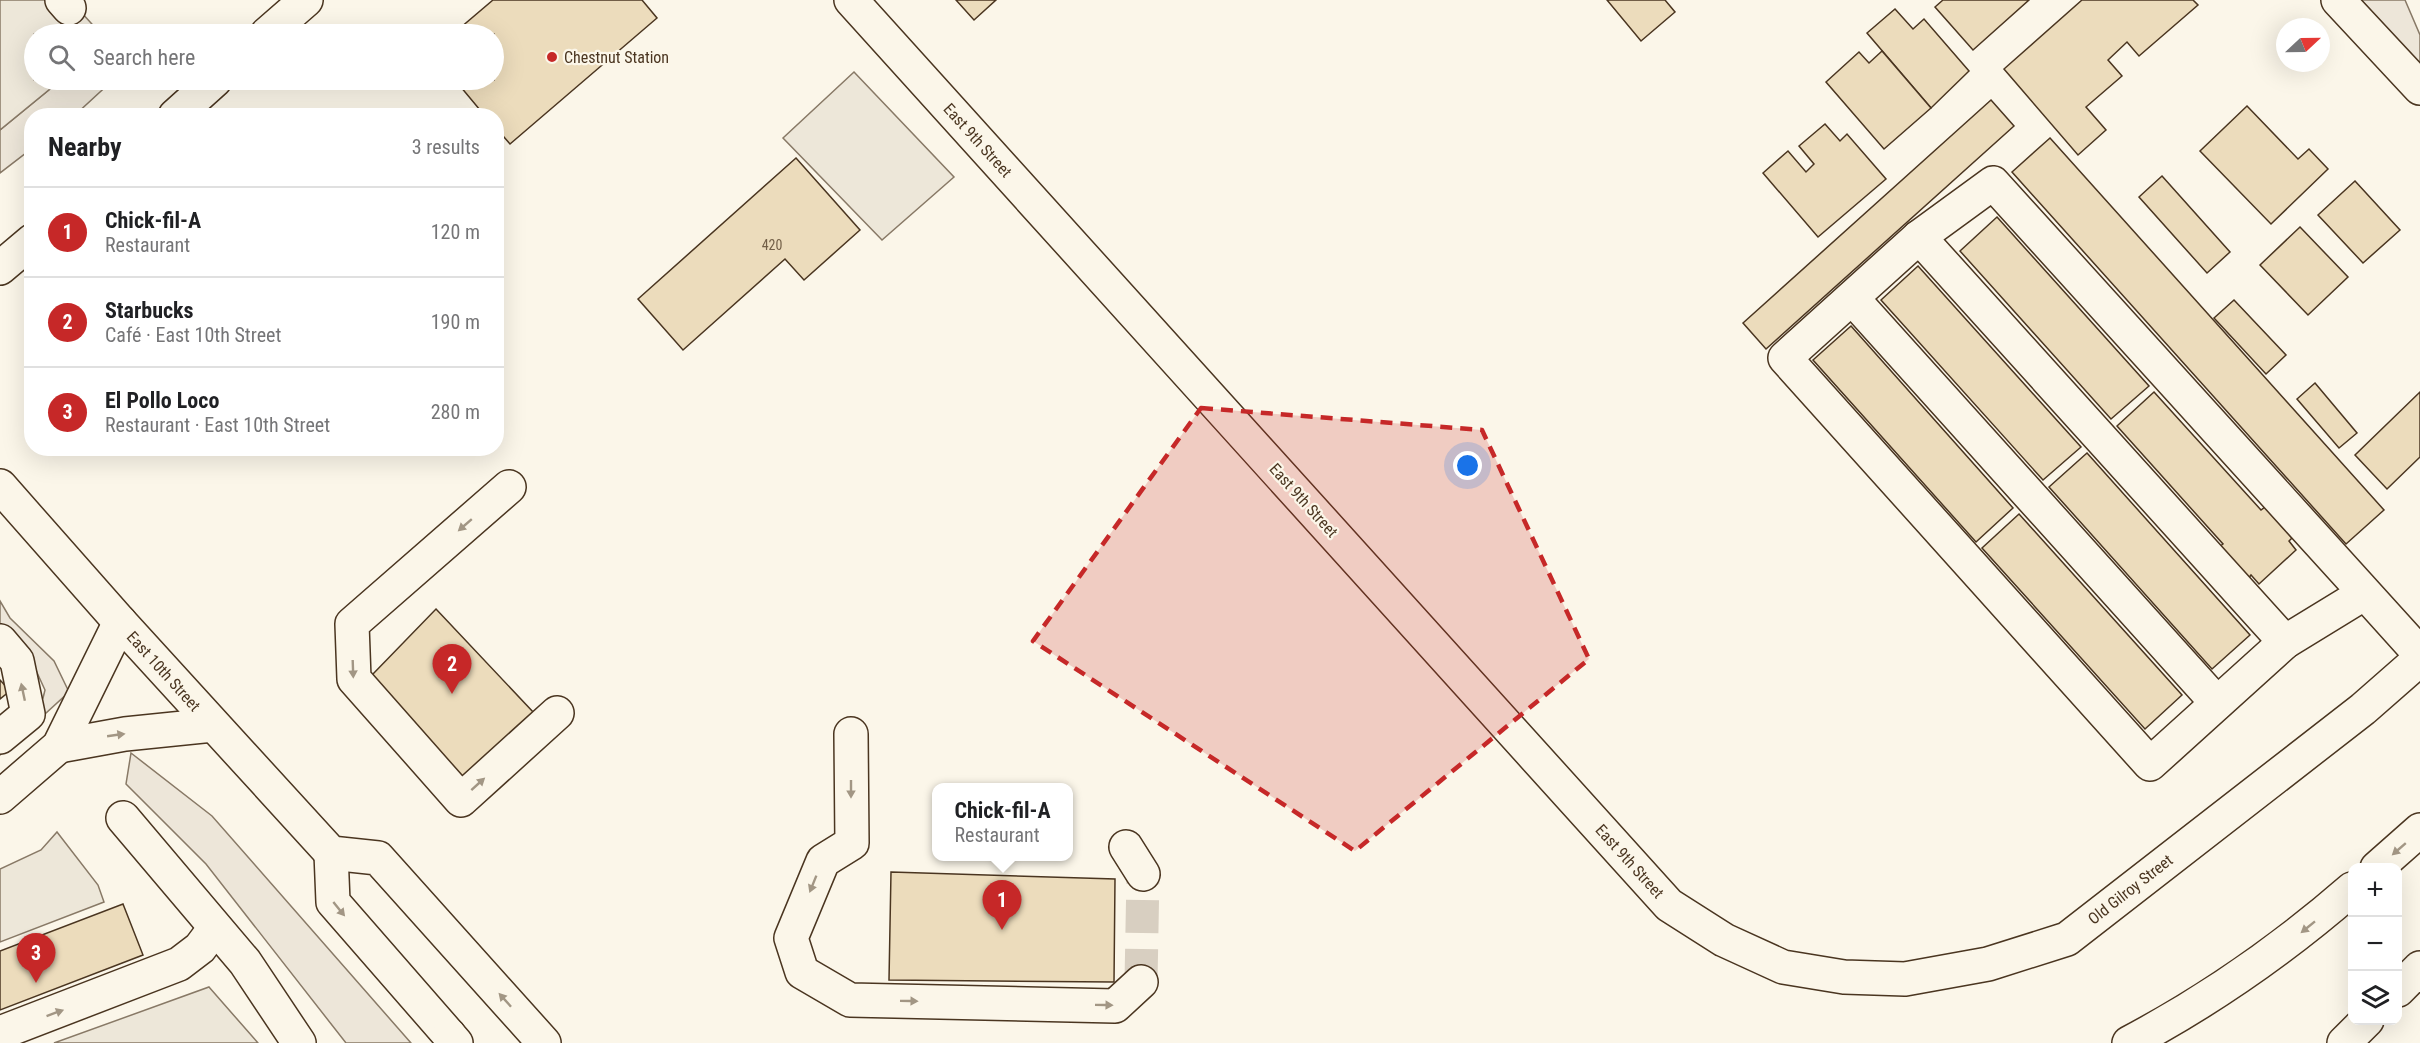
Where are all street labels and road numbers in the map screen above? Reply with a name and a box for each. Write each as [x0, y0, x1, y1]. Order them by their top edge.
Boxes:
street label: East 9th Street [940, 99, 1016, 181]
street label: East 9th Street [1266, 459, 1342, 541]
street label: East 10th Street [123, 628, 205, 715]
street label: East 9th Street [1592, 820, 1668, 902]
street label: Old Gilroy Street [2084, 850, 2177, 928]

